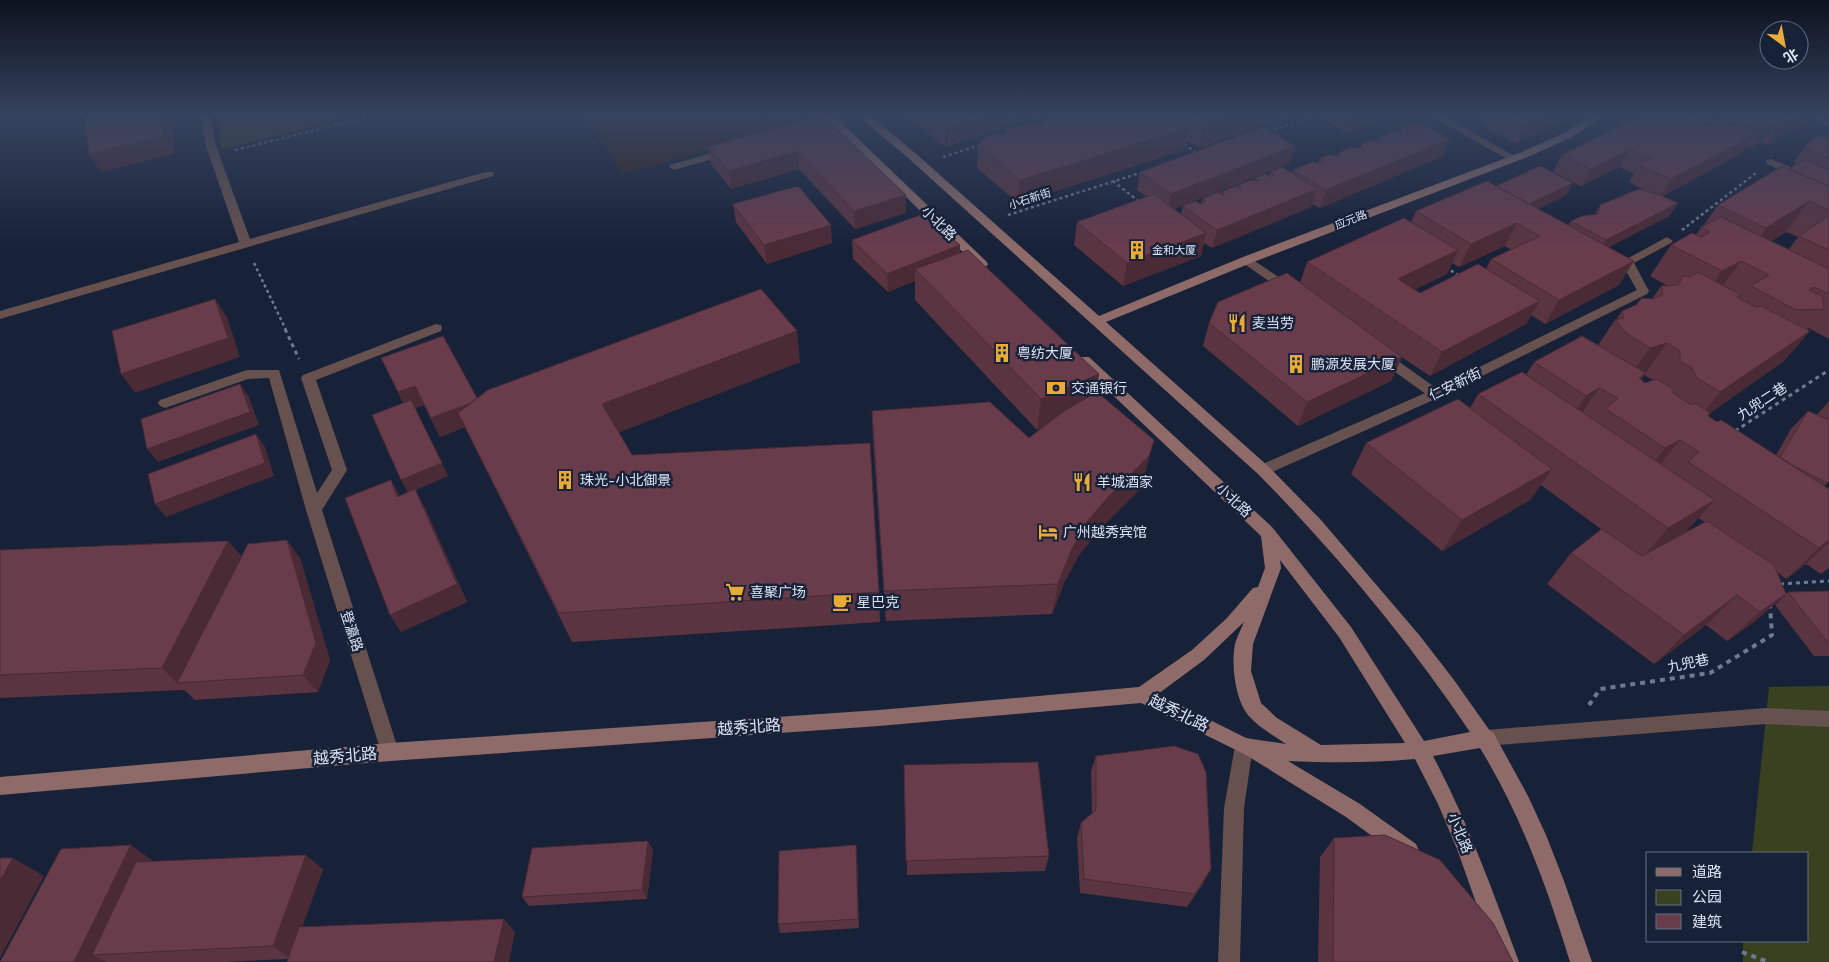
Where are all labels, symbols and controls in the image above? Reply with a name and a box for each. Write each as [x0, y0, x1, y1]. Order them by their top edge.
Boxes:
north arrow [1759, 20, 1809, 70]
text: 北 [1781, 46, 1801, 67]
street label: 小石新街 [1007, 186, 1053, 212]
street label: 小北路 [918, 203, 960, 243]
street label: 应元路 [1333, 208, 1369, 232]
building icon: 金和大厦 [1126, 239, 1148, 261]
place label: 金和大厦 [1152, 244, 1196, 257]
restaurant icon: 麦当劳 [1226, 312, 1248, 334]
place label: 麦当劳 [1252, 315, 1294, 331]
building icon: 粤纺大厦 [991, 342, 1013, 364]
place label: 粤纺大厦 [1017, 345, 1073, 361]
building icon: 鹏源发展大厦 [1285, 353, 1307, 375]
place label: 鹏源发展大厦 [1311, 356, 1395, 372]
street label: 仁安新街 [1426, 365, 1484, 403]
bank icon: 交通银行 [1045, 377, 1067, 399]
street label: 九兜二巷 [1734, 379, 1790, 423]
place label: 交通银行 [1071, 380, 1127, 396]
building icon: 珠光-小北御景 [554, 469, 576, 491]
restaurant icon: 羊城酒家 [1071, 471, 1093, 493]
place label: 珠光-小北御景 [580, 472, 671, 488]
place label: 羊城酒家 [1097, 474, 1153, 490]
street label: 小北路 [1213, 480, 1255, 520]
hotel icon: 广州越秀宾馆 [1037, 521, 1059, 543]
place label: 广州越秀宾馆 [1063, 524, 1147, 540]
supermarket icon: 喜聚广场 [724, 581, 746, 603]
place label: 喜聚广场 [750, 584, 806, 600]
cafe icon: 星巴克 [831, 591, 853, 613]
place label: 星巴克 [857, 594, 899, 610]
street label: 登瀛路 [338, 609, 366, 653]
street label: 九兜巷 [1666, 651, 1710, 675]
street label: 越秀北路 [1146, 690, 1212, 736]
street label: 越秀北路 [716, 715, 782, 739]
street label: 越秀北路 [312, 744, 378, 768]
street label: 小北路 [1444, 811, 1476, 855]
legend [1646, 852, 1809, 942]
text: 道路 [1692, 863, 1722, 881]
text: 公园 [1692, 888, 1722, 906]
text: 建筑 [1692, 913, 1722, 931]

